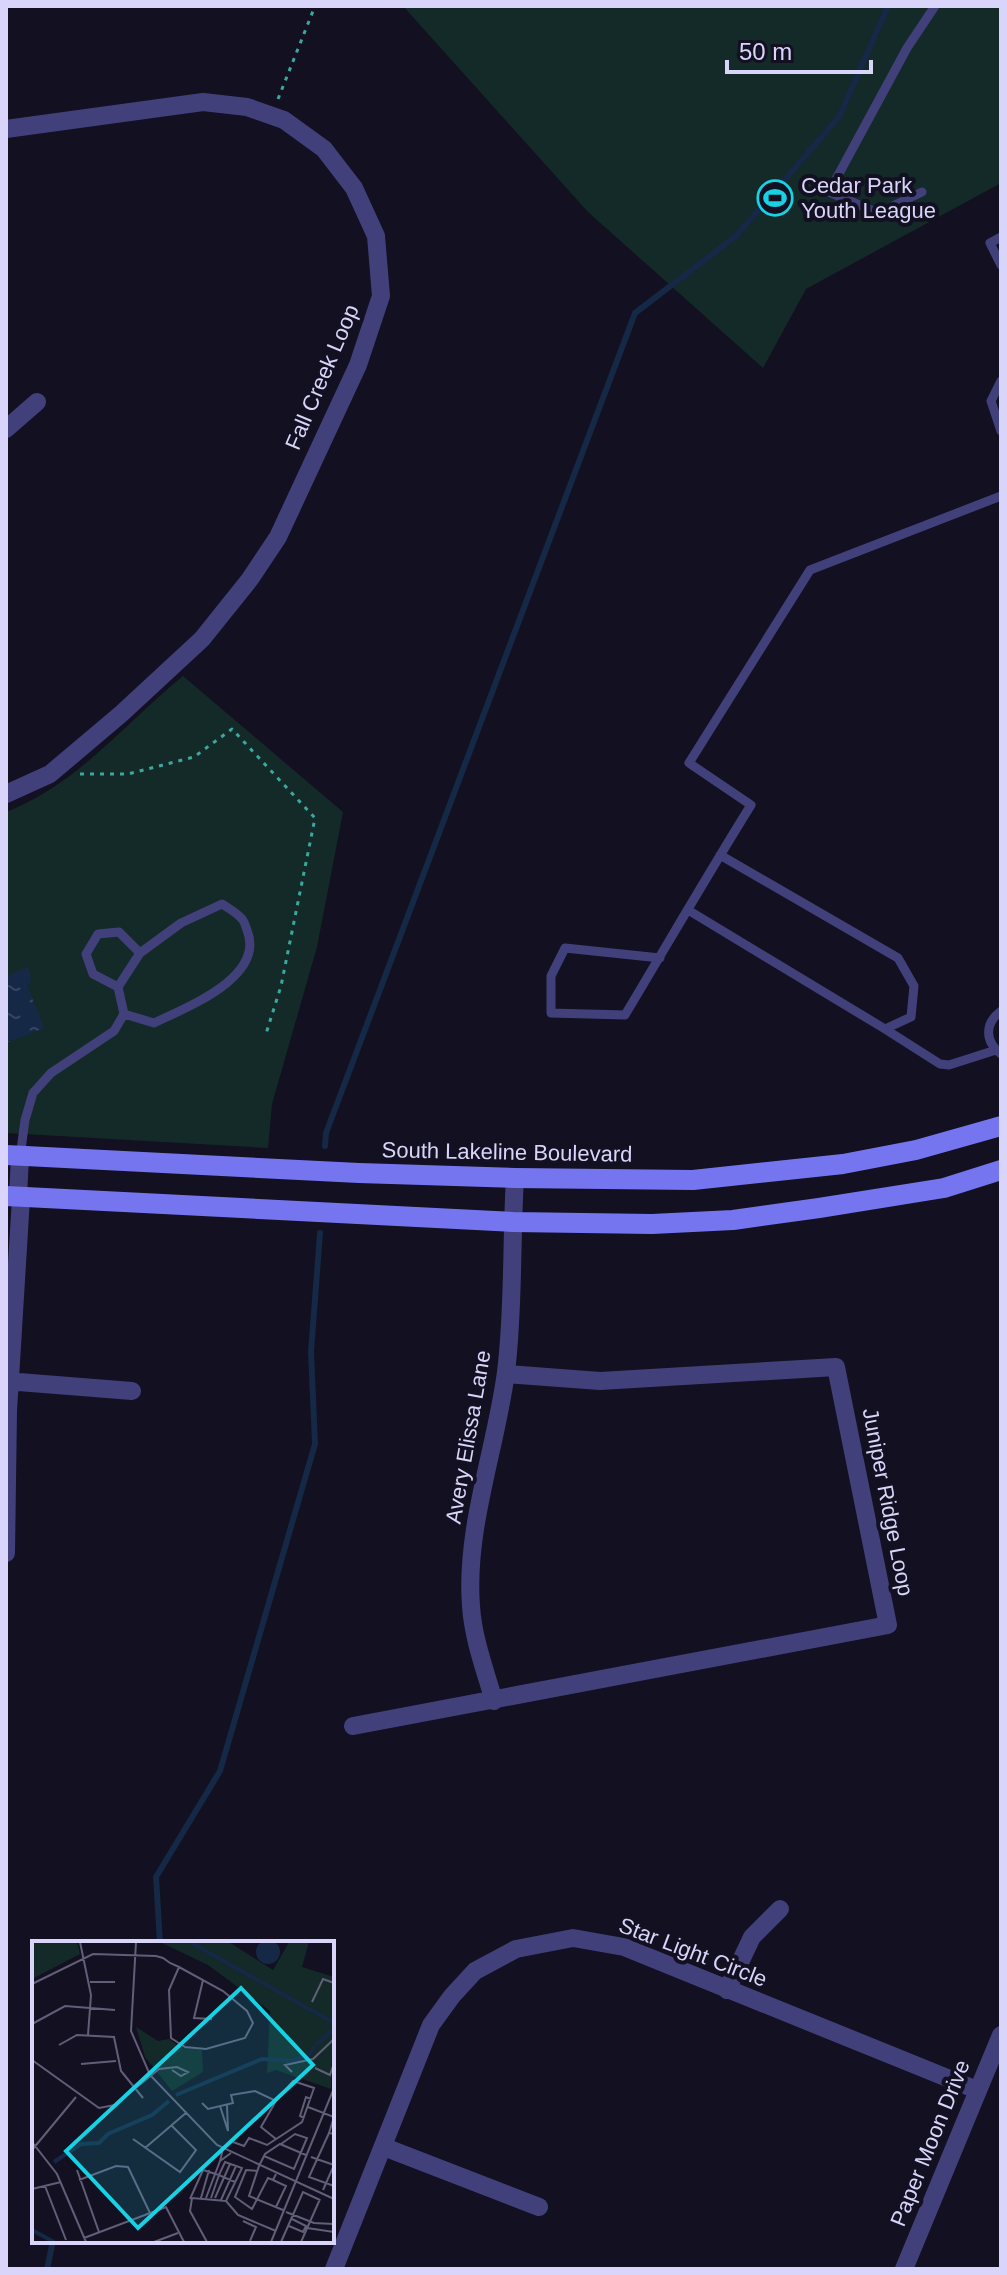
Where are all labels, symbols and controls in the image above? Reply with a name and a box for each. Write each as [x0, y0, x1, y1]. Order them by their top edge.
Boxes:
scale bar [727, 24, 871, 74]
text: 50 m [739, 38, 792, 65]
place label: Cedar Park Youth League [801, 173, 936, 223]
sports icon: Cedar Park Youth League [756, 179, 794, 217]
street label: Fall Creek Loop [280, 301, 364, 453]
street label: South Lakeline Boulevard [381, 1137, 633, 1167]
street label: Avery Elissa Lane [440, 1348, 496, 1526]
street label: Juniper Ridge Loop [858, 1406, 918, 1598]
street label: Star Light Circle [615, 1912, 771, 1992]
inset map [32, 1941, 334, 2243]
street label: Paper Moon Drive [885, 2056, 975, 2230]

